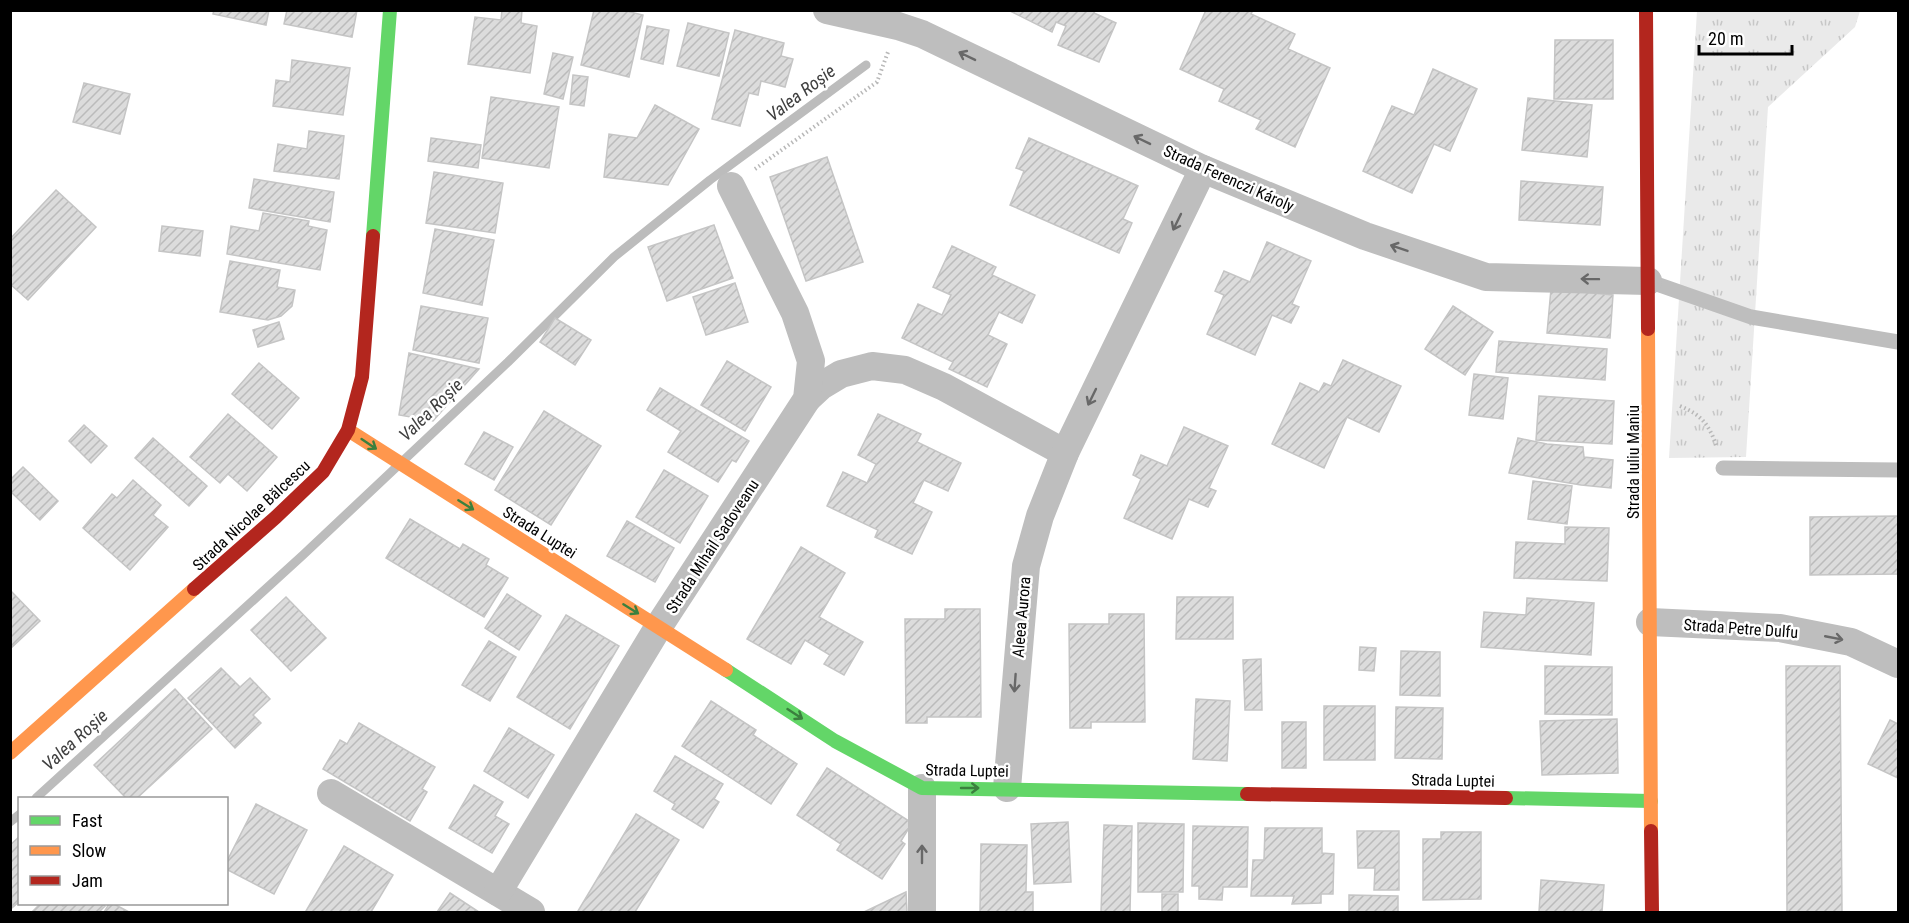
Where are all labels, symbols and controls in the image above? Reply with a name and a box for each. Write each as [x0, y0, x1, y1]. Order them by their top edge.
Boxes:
scale bar [1699, 18, 1792, 56]
text: 20 m [1708, 28, 1743, 49]
one-way arrow [958, 49, 976, 61]
water label: Valea Roșie [762, 60, 840, 126]
one-way arrow [1134, 133, 1152, 145]
street label: Strada Ferenczi Károly [1161, 141, 1297, 216]
one-way arrow [1171, 212, 1183, 230]
one-way arrow [1390, 242, 1409, 253]
one-way arrow [1580, 274, 1600, 285]
water label: Valea Roșie [394, 374, 468, 446]
one-way arrow [1086, 388, 1098, 406]
street label: Strada Iuliu Maniu [1624, 405, 1643, 519]
one-way arrow [360, 438, 377, 450]
street label: Strada Nicolae Bălcescu [189, 456, 314, 575]
street label: Strada Mihail Sadoveanu [662, 476, 763, 617]
one-way arrow [457, 499, 473, 511]
street label: Strada Luptei [499, 502, 580, 563]
street label: Aleea Aurora [1009, 576, 1034, 658]
one-way arrow [622, 603, 639, 615]
street label: Strada Petre Dulfu [1683, 615, 1799, 642]
one-way arrow [1823, 633, 1843, 644]
one-way arrow [1010, 673, 1021, 693]
water label: Valea Roșie [38, 705, 112, 775]
one-way arrow [786, 708, 803, 721]
street label: Strada Luptei [925, 760, 1009, 781]
street label: Strada Luptei [1411, 770, 1495, 791]
one-way arrow [959, 782, 979, 794]
legend [18, 797, 228, 905]
text: Fast [72, 810, 103, 831]
text: Slow [72, 840, 107, 861]
one-way arrow [916, 845, 928, 865]
text: Jam [72, 870, 103, 891]

